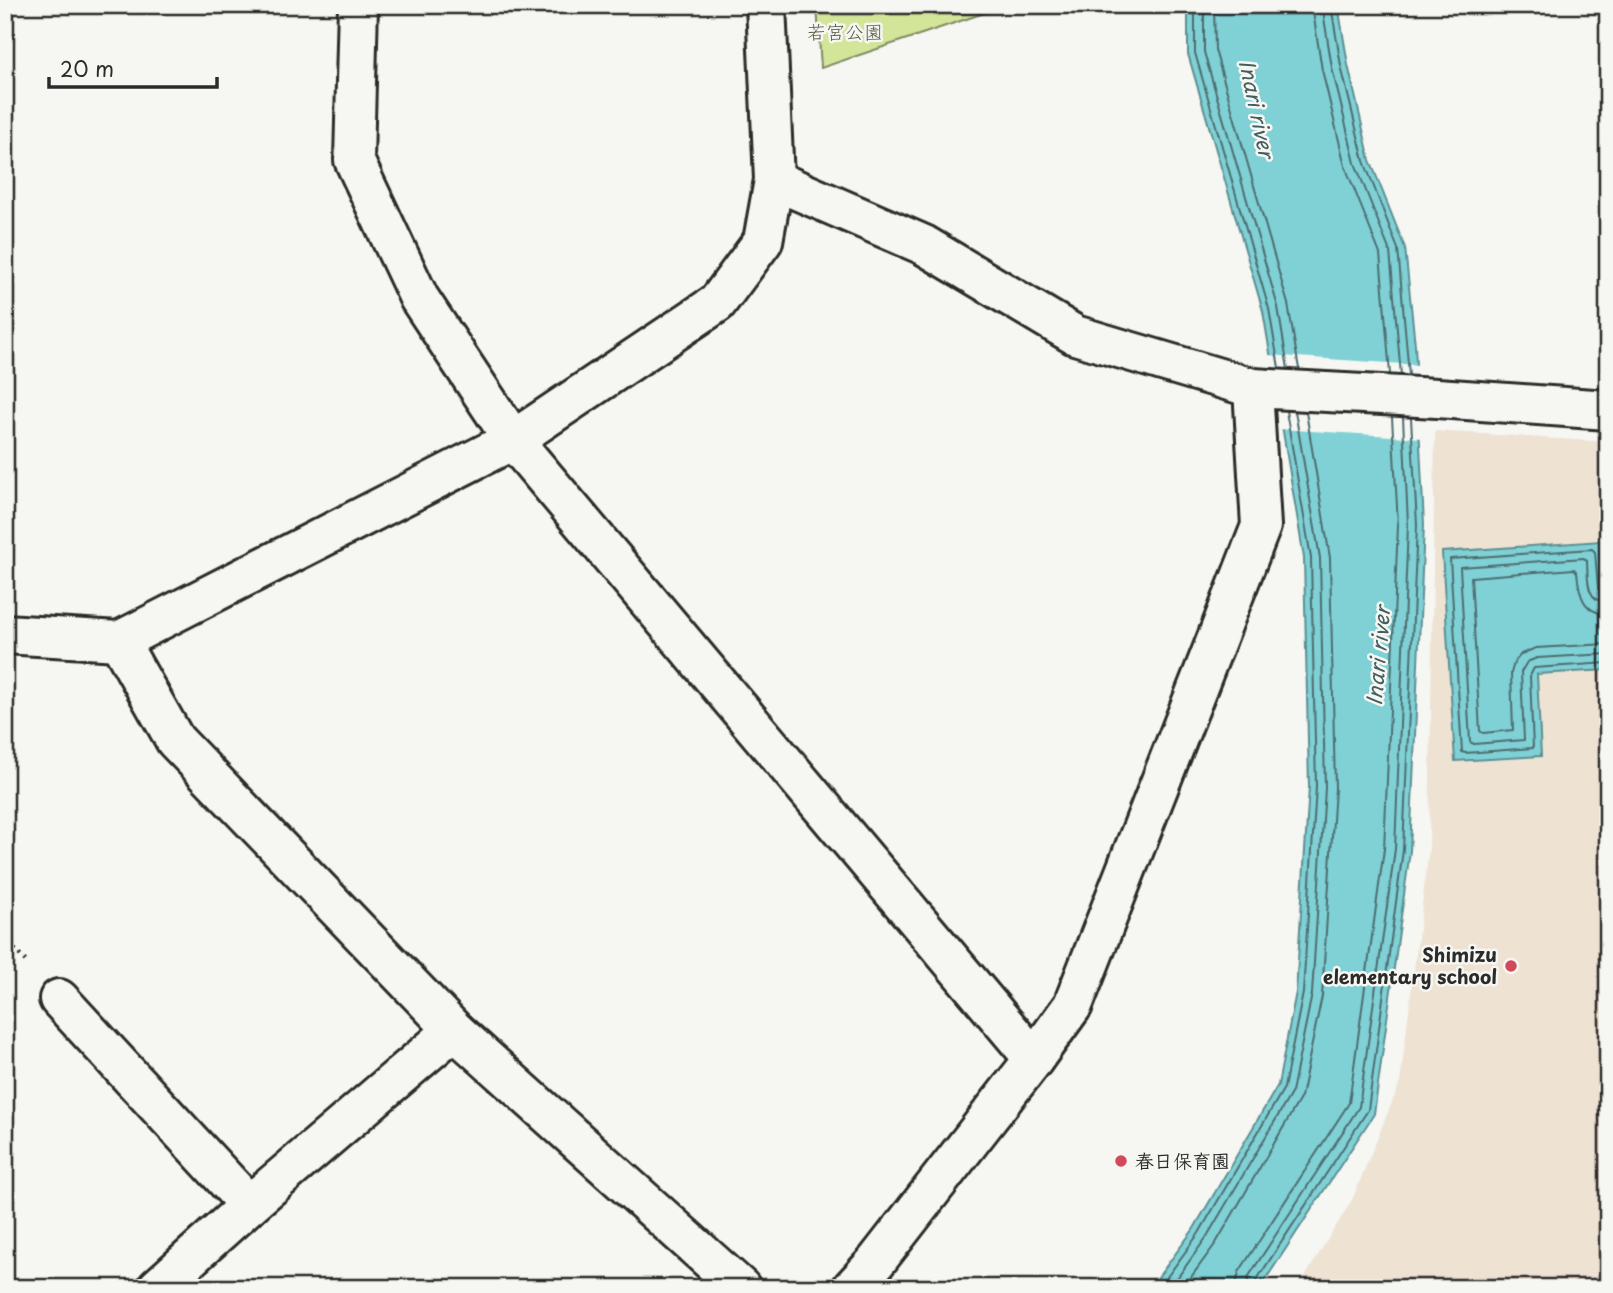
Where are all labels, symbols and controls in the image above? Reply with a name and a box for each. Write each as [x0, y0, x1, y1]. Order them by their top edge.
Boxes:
park label: 若宮公園 [807, 17, 883, 45]
scale bar [49, 46, 217, 90]
text: 20 m [60, 52, 114, 84]
water label: Inari river [1232, 57, 1285, 163]
water label: Inari river [1357, 602, 1398, 707]
place label: Shimizu elementary school [1323, 940, 1497, 990]
marker: Shimizu elementary school [1503, 958, 1519, 974]
place label: 春日保育園 [1135, 1146, 1230, 1174]
marker: 春日保育園 [1113, 1153, 1129, 1169]

